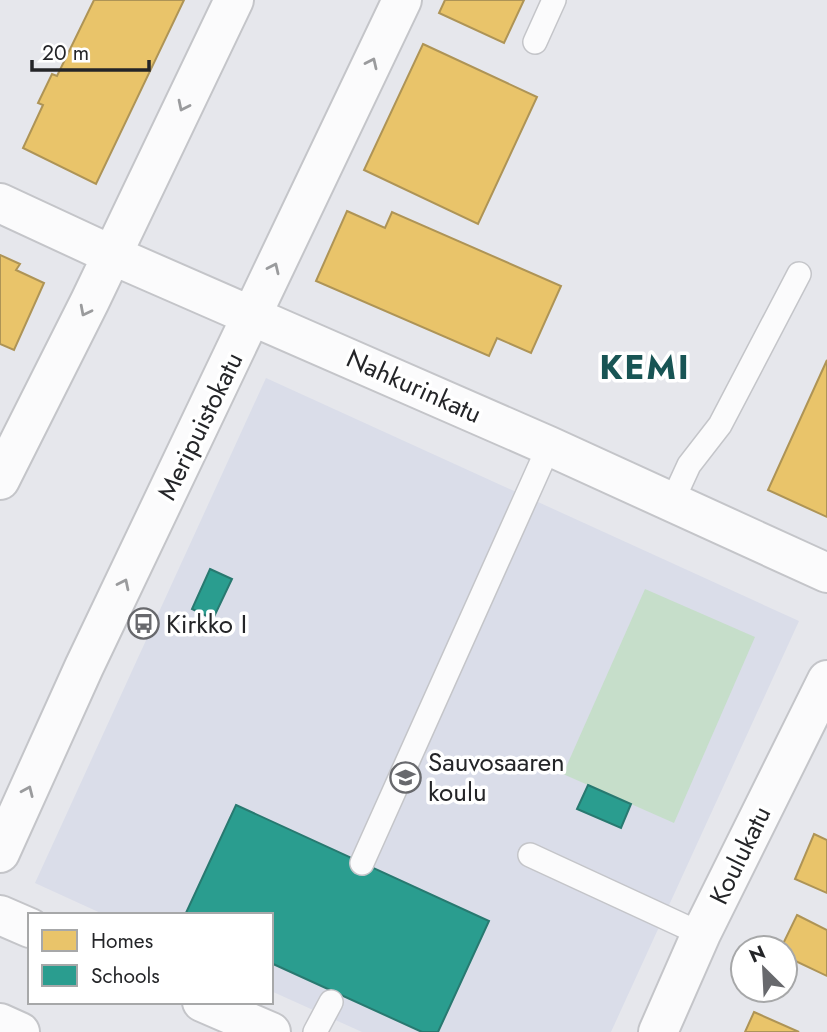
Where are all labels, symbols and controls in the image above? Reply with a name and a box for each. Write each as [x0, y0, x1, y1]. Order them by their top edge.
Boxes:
scale bar [32, 28, 149, 72]
text: 20 m [42, 38, 89, 68]
one-way arrow [364, 58, 378, 70]
one-way arrow [177, 99, 191, 111]
one-way arrow [266, 263, 280, 276]
one-way arrow [79, 304, 93, 316]
street label: Nahkurinkatu [340, 339, 488, 433]
district label: KEMI [600, 344, 690, 391]
street label: Meripuistokatu [148, 346, 252, 506]
one-way arrow [115, 579, 129, 591]
place label: Kirkko I [166, 605, 247, 643]
bus stop icon: Kirkko I [126, 607, 160, 641]
place label: Sauvosaaren koulu [428, 743, 565, 811]
school or university icon: Sauvosaaren koulu [388, 760, 422, 794]
one-way arrow [20, 786, 34, 798]
street label: Koulukatu [700, 799, 780, 911]
legend [28, 913, 273, 1004]
text: Homes [91, 926, 153, 956]
north arrow [729, 934, 799, 1004]
text: N [745, 939, 770, 969]
text: Schools [91, 961, 160, 991]

